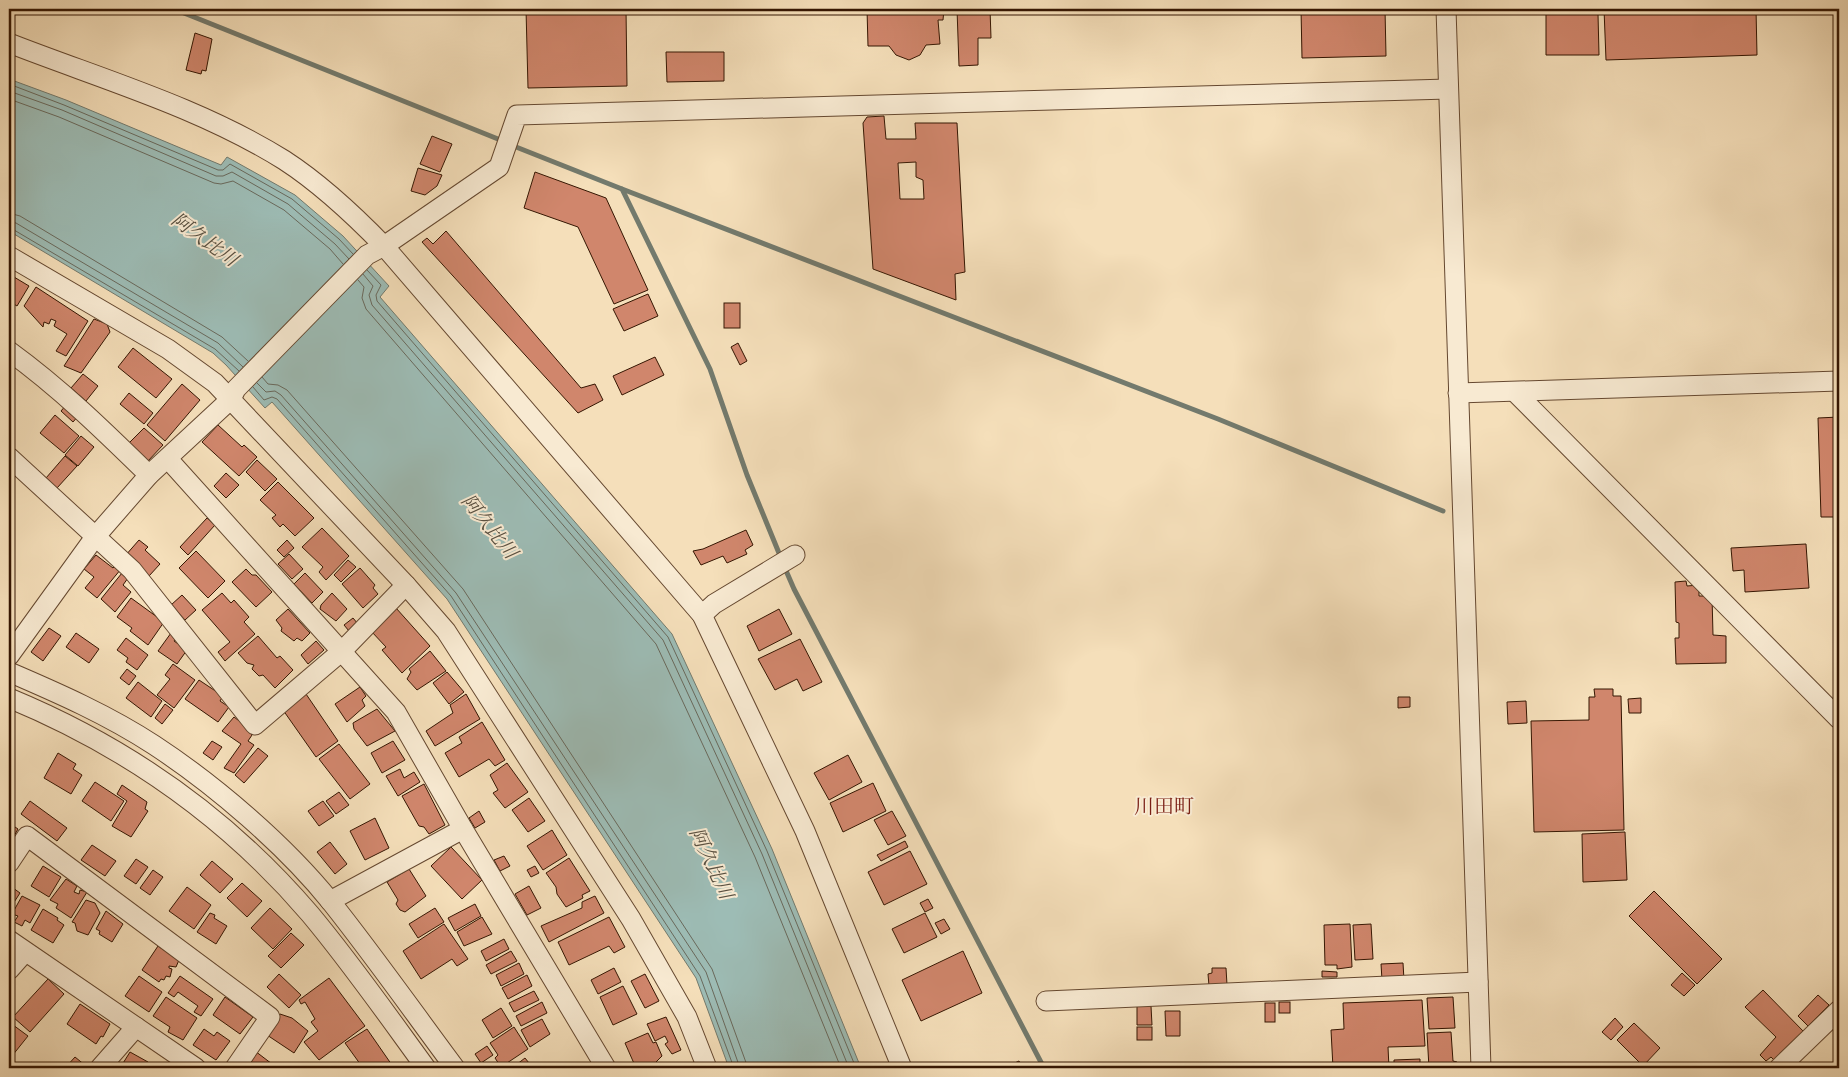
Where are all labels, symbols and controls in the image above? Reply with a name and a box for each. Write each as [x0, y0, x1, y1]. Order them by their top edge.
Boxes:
water label: 阿久比川 [166, 209, 243, 274]
water label: 阿久比川 [455, 490, 523, 566]
district label: 川田町 [1134, 795, 1194, 820]
water label: 阿久比川 [683, 824, 738, 905]

